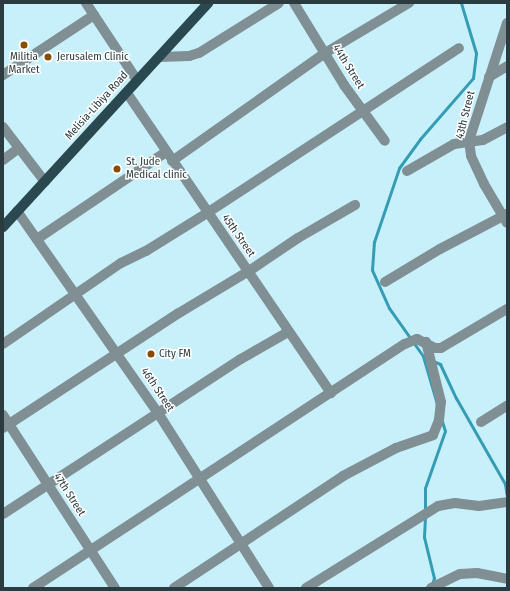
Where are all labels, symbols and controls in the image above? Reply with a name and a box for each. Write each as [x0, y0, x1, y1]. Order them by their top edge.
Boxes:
marker: Militia Market [19, 40, 29, 50]
street label: 44th Street [329, 42, 367, 92]
place label: Jerusalem Clinic [57, 50, 129, 64]
place label: Militia Market [8, 51, 40, 77]
marker: Jerusalem Clinic [42, 51, 54, 63]
street label: Melisia-Libiya Road [63, 69, 131, 143]
street label: 43th Street [454, 90, 478, 140]
place label: St. Jude Medical clinic [126, 156, 187, 182]
marker: St. Jude Medical clinic [111, 163, 123, 175]
street label: 45th Street [218, 212, 258, 260]
place label: City FM [159, 347, 191, 361]
marker: City FM [146, 349, 156, 359]
street label: 46th Street [138, 366, 176, 414]
street label: 47th Street [50, 471, 88, 519]

